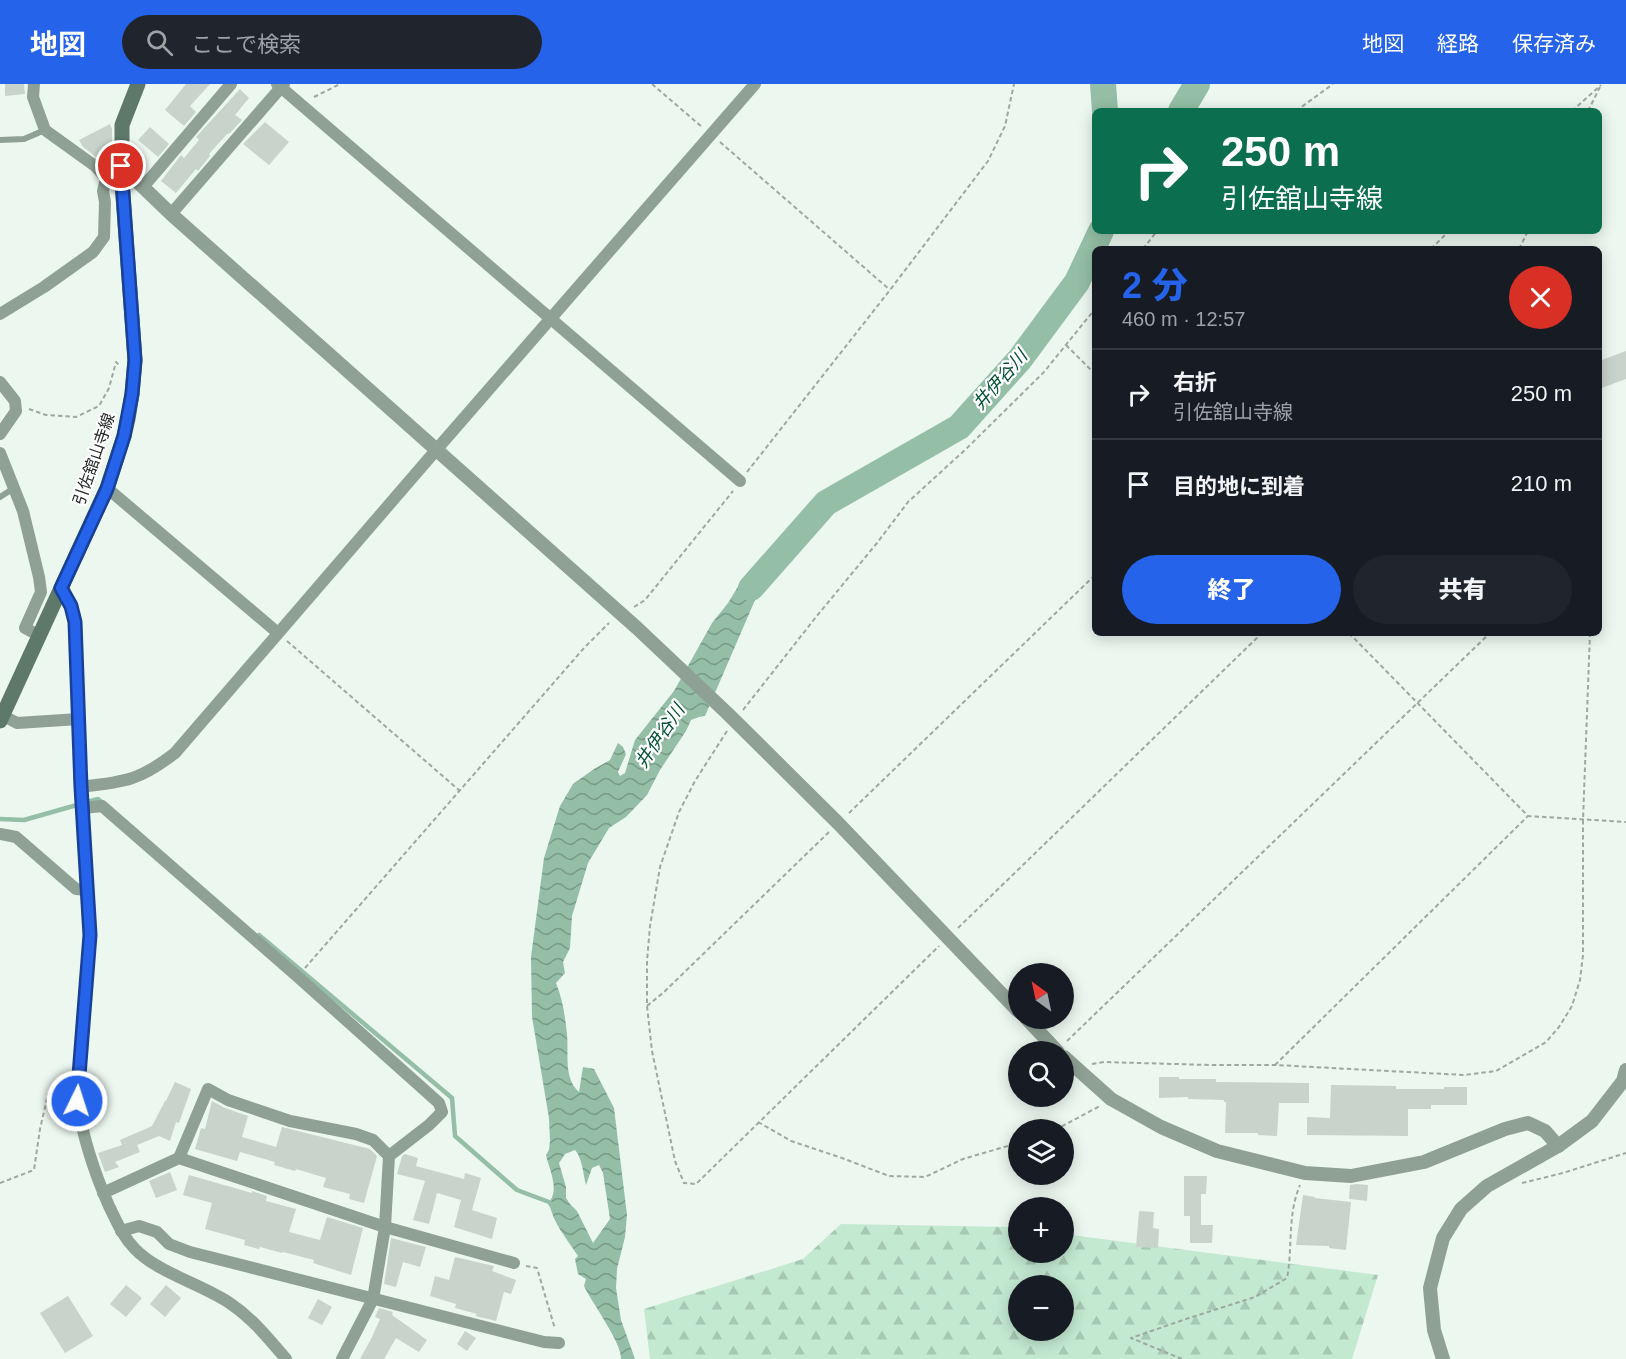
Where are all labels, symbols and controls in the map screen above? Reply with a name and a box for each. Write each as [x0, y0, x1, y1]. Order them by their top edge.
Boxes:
search box [122, 15, 542, 69]
icon: search [143, 26, 176, 59]
text: 地図 [30, 29, 86, 60]
text: ここで検索 [191, 32, 301, 57]
text: 地図 [1362, 32, 1404, 55]
text: 経路 [1437, 32, 1479, 55]
text: 保存済み [1512, 32, 1596, 55]
text: 250 m [1221, 128, 1340, 175]
icon: right [1122, 132, 1200, 210]
pin [95, 140, 146, 191]
icon: arrive [104, 149, 137, 182]
text: 引佐舘山寺線 [1221, 184, 1383, 214]
text: 2 分 [1122, 265, 1188, 306]
button: close [1509, 266, 1572, 329]
text: 460 m · 12:57 [1122, 308, 1245, 330]
water label: 井伊谷川 [969, 345, 1032, 414]
text: 右折 [1173, 370, 1217, 395]
icon: right [1122, 378, 1155, 411]
text: 250 m [1511, 381, 1572, 406]
text: 引佐舘山寺線 [1173, 401, 1293, 423]
street label: 引佐舘山寺線 [70, 411, 118, 507]
icon: arrive [1122, 468, 1155, 501]
text: 210 m [1511, 471, 1572, 496]
text: 目的地に到着 [1173, 474, 1305, 499]
button: 終了 [1122, 555, 1341, 624]
button: 共有 [1353, 555, 1572, 624]
water label: 井伊谷川 [632, 699, 690, 771]
north arrow [1008, 963, 1074, 1029]
map controls [1008, 963, 1074, 1341]
button: search [1008, 1041, 1074, 1107]
position arrow [45, 1069, 109, 1133]
button: layers [1008, 1119, 1074, 1185]
button: + [1008, 1197, 1074, 1263]
button: − [1008, 1275, 1074, 1341]

